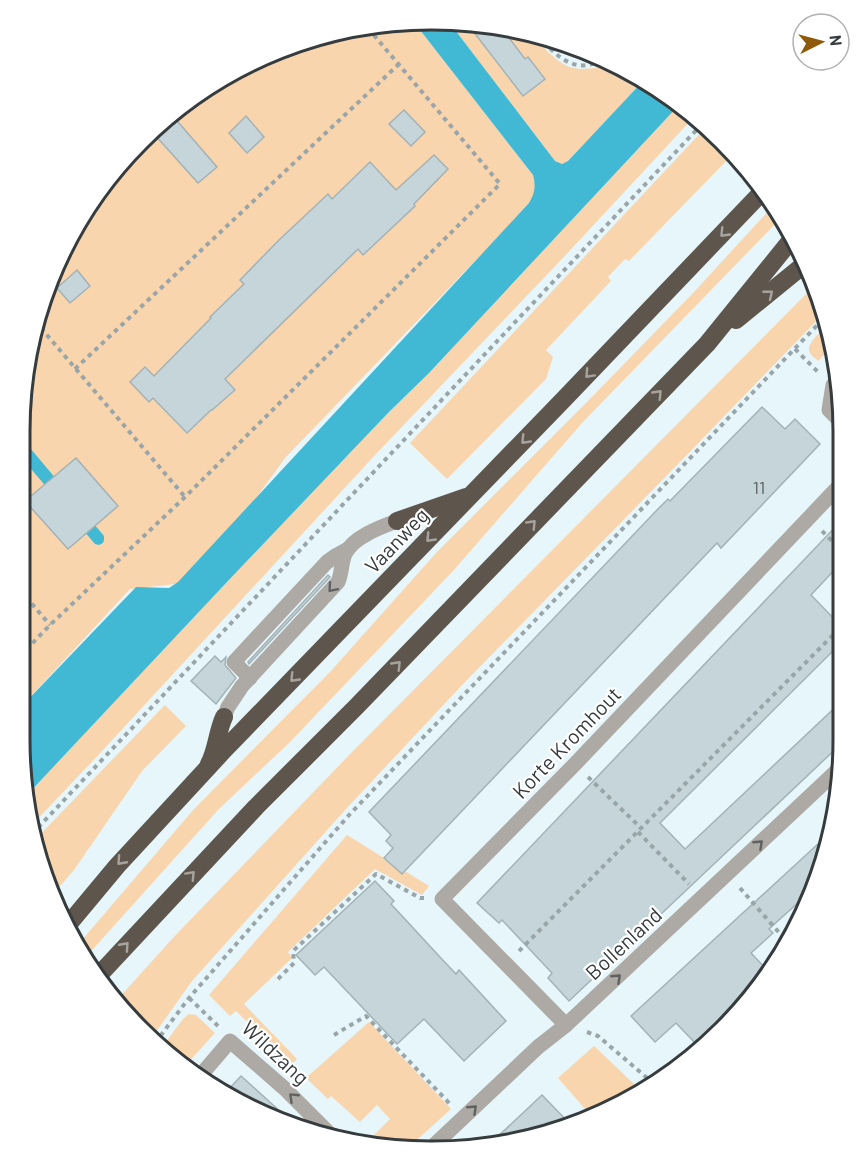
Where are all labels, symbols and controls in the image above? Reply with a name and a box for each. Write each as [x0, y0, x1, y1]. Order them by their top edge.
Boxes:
north arrow [791, 12, 851, 72]
text: N [826, 34, 846, 47]
one-way arrow [720, 226, 731, 237]
one-way arrow [762, 290, 773, 301]
one-way arrow [585, 366, 596, 377]
one-way arrow [651, 391, 662, 401]
one-way arrow [521, 433, 532, 444]
house number: 11 [753, 476, 765, 498]
street label: Vaanweg [359, 502, 433, 578]
one-way arrow [525, 521, 536, 532]
one-way arrow [426, 530, 437, 541]
one-way arrow [329, 581, 340, 592]
one-way arrow [389, 661, 400, 672]
one-way arrow [290, 671, 301, 681]
street label: Korte Kromhout [507, 681, 625, 803]
one-way arrow [752, 840, 762, 851]
one-way arrow [118, 854, 129, 865]
one-way arrow [184, 872, 195, 883]
street label: Bollenland [580, 901, 666, 985]
one-way arrow [118, 943, 129, 953]
one-way arrow [609, 974, 620, 985]
street label: Wildzang [237, 1015, 315, 1089]
one-way arrow [289, 1093, 300, 1104]
one-way arrow [465, 1105, 476, 1116]

